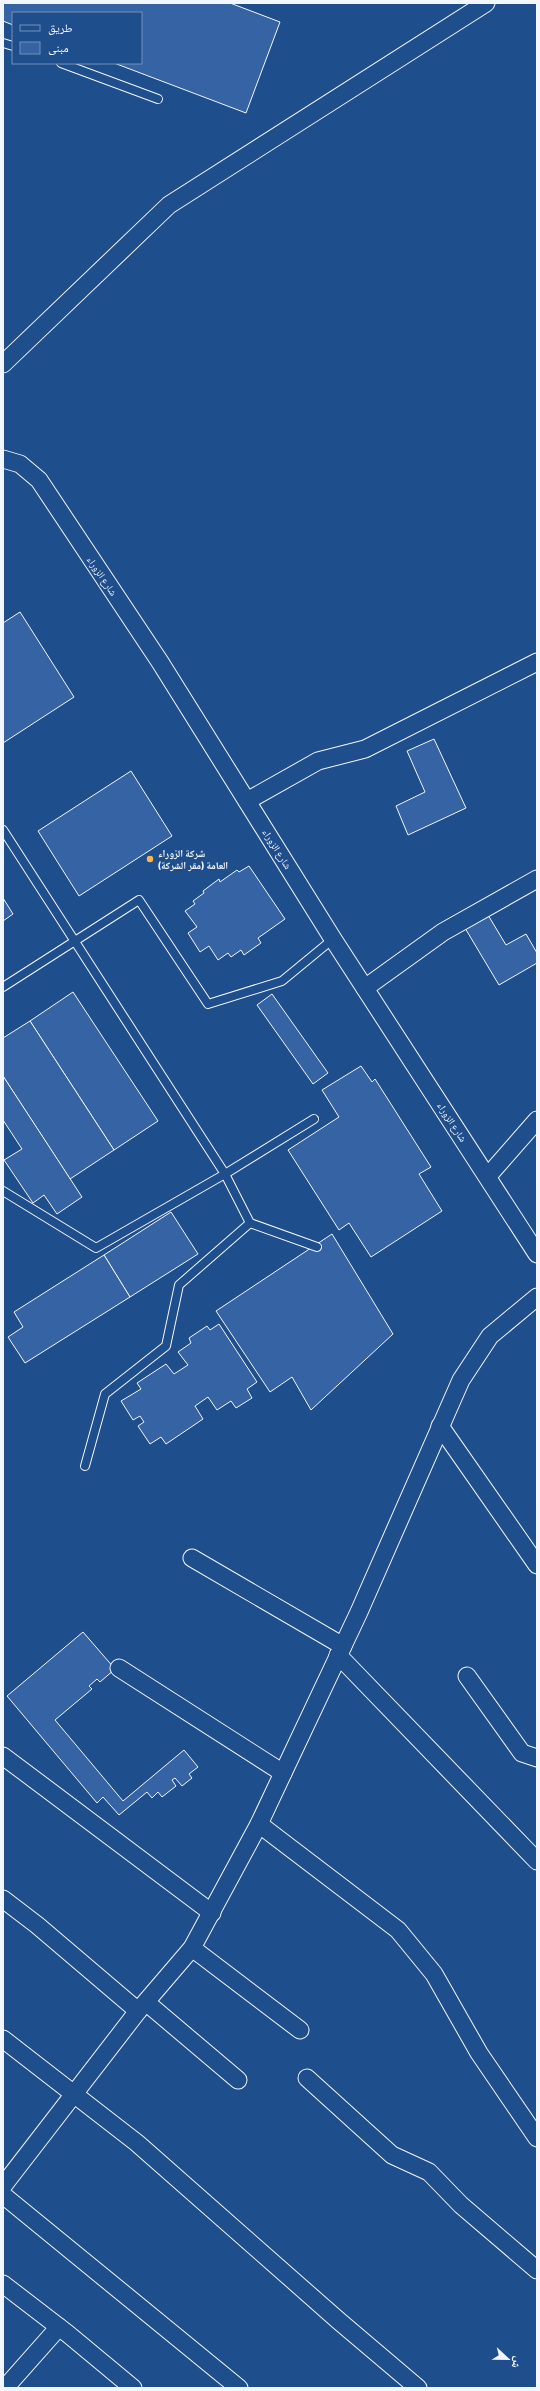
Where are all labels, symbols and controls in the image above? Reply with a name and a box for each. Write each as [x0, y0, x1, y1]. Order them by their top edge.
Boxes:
legend [12, 12, 142, 64]
text: طريق [48, 18, 73, 37]
text: مبنى [48, 38, 69, 57]
street label: شارع الزوراء [83, 553, 121, 599]
street label: شارع الزوراء [259, 826, 296, 872]
place label: شركة الزوراء العامة (مقر الشركة) [158, 846, 228, 873]
marker: شركة الزوراء العامة (مقر الشركة) [145, 854, 155, 864]
street label: شارع الزوراء [433, 1099, 471, 1145]
north arrow [488, 2339, 528, 2379]
text: ش [508, 2354, 527, 2371]

